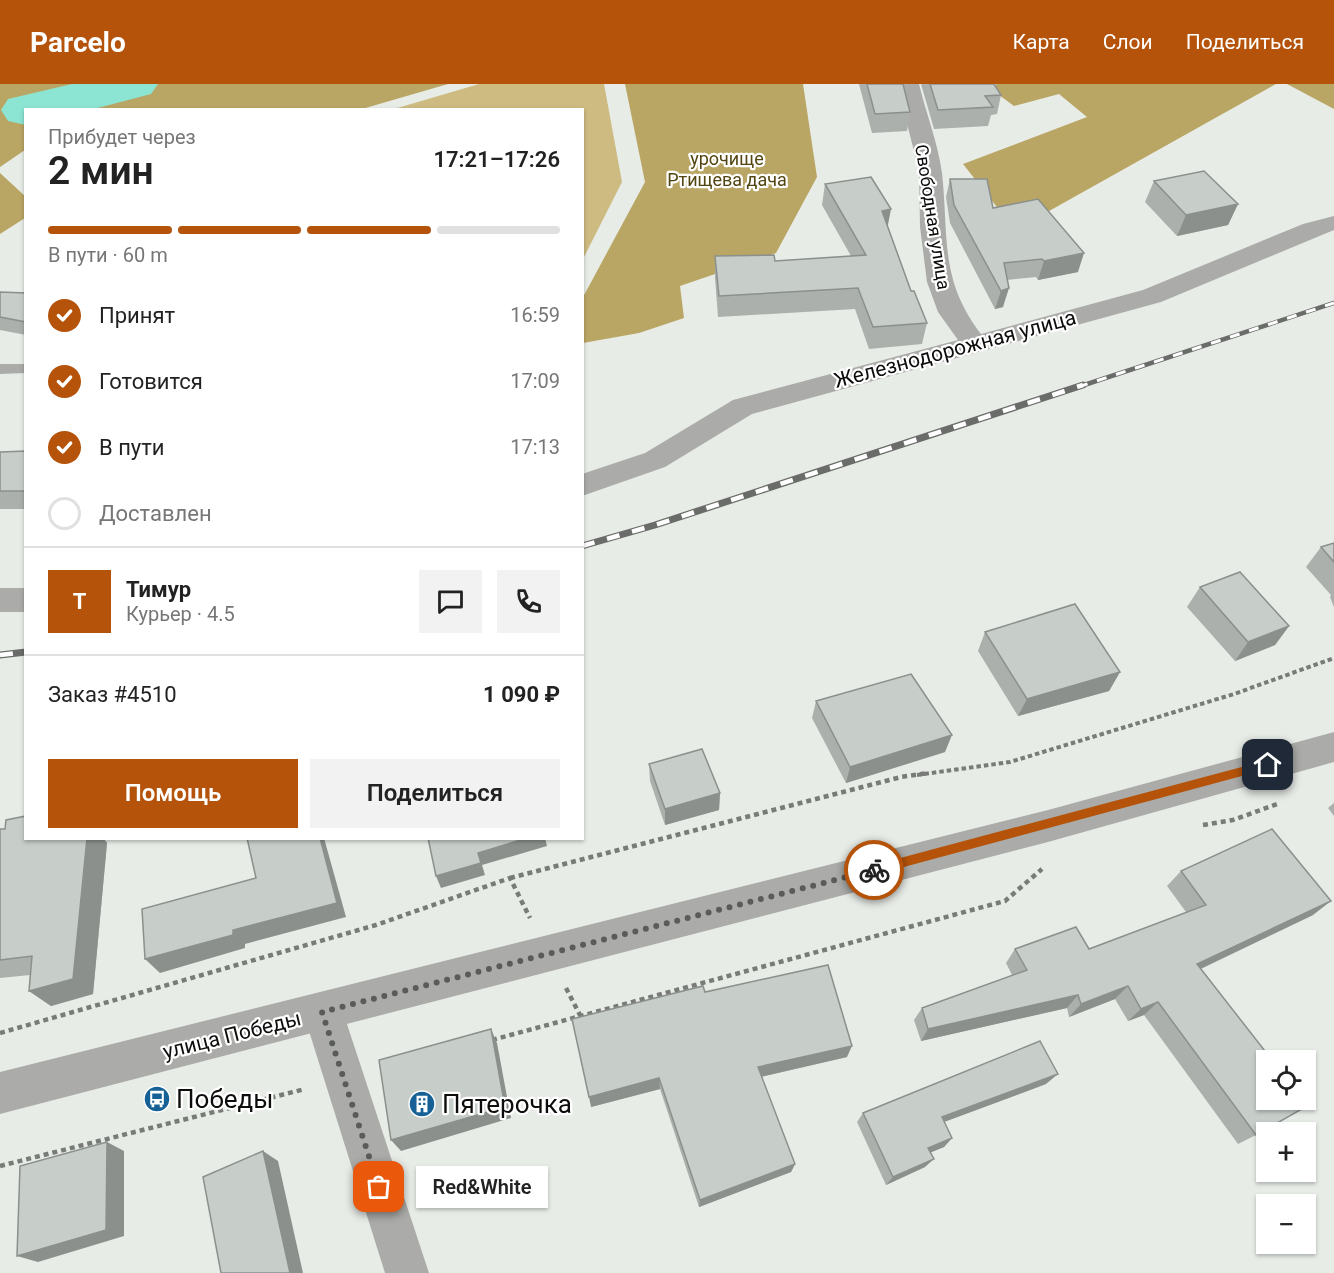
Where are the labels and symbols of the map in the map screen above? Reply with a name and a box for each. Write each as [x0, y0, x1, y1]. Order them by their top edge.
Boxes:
street label: Свободная улица [911, 143, 955, 291]
park label: урочище Ртищева дача [667, 148, 787, 190]
street label: Железнодорожная улица [831, 305, 1079, 393]
pin [1242, 739, 1293, 790]
courier [844, 840, 904, 900]
street label: улица Победы [160, 1006, 304, 1064]
bus stop icon: Победы [142, 1084, 172, 1114]
place label: Победы [176, 1084, 273, 1114]
building icon: Пятерочка [407, 1089, 437, 1119]
place label: Пятерочка [442, 1089, 572, 1119]
pin [353, 1161, 404, 1212]
callout: Red&White [415, 1166, 547, 1208]

